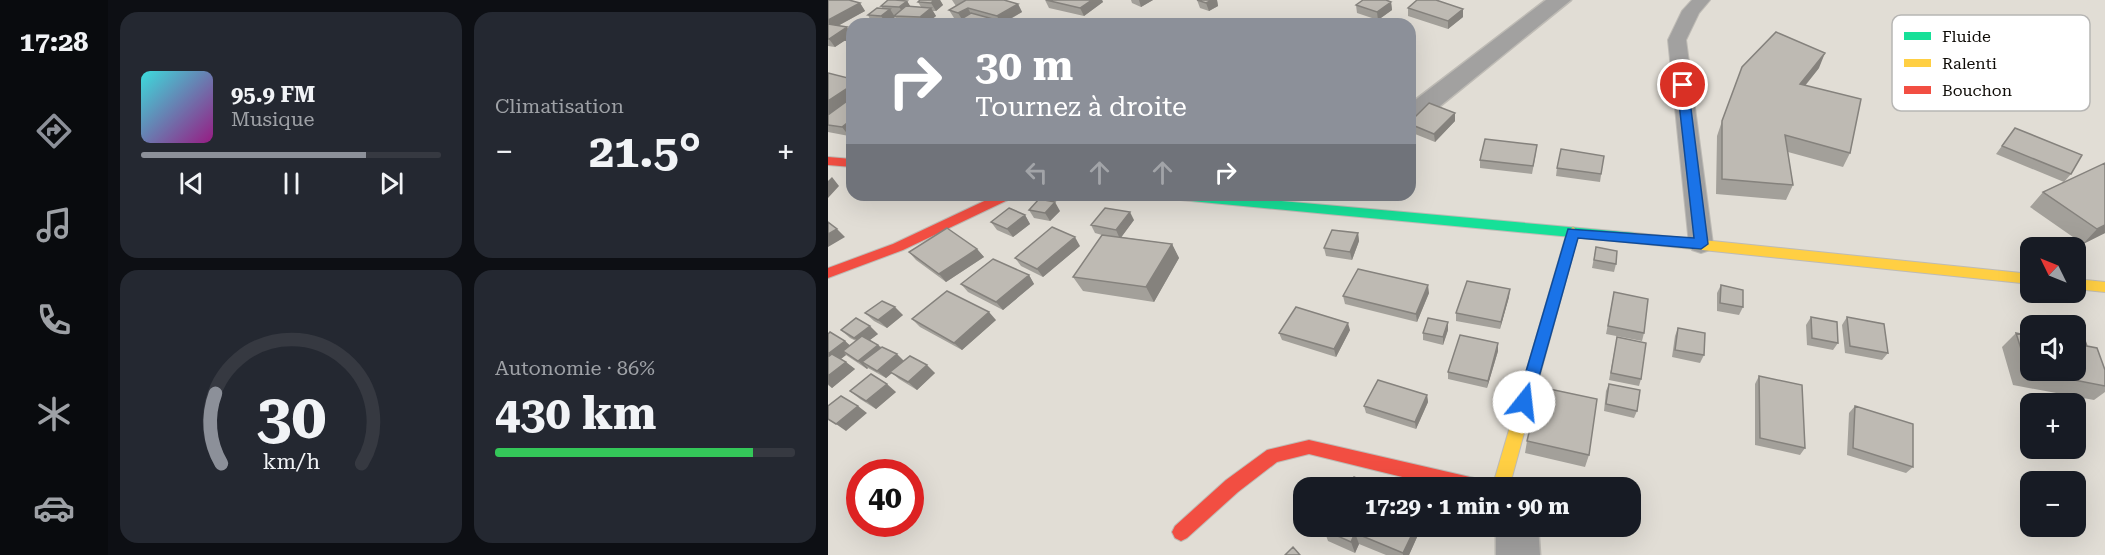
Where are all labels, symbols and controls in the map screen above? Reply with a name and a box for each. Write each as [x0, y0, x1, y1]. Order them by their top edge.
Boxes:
legend [1892, 15, 2090, 111]
text: 17:28 [20, 26, 88, 58]
text: Fluide [1942, 27, 1991, 46]
text: 30 m [975, 41, 1073, 90]
icon: right [876, 42, 954, 120]
text: Ralenti [1942, 54, 1997, 73]
pin [1657, 59, 1708, 110]
icon: arrive [1666, 68, 1699, 101]
text: Bouchon [1942, 81, 2012, 100]
text: 95.9 FM [231, 82, 315, 107]
text: Tournez à droite [975, 91, 1187, 123]
text: Climatisation [495, 94, 624, 118]
text: Musique [231, 107, 315, 131]
icon: directions [33, 110, 75, 152]
text: 21.5° [589, 125, 701, 178]
text: − [495, 132, 513, 171]
text: + [777, 132, 795, 171]
icon: left [1020, 156, 1053, 189]
icon: ahead [1083, 156, 1116, 189]
icon: ahead [1146, 156, 1179, 189]
icon: right [1209, 156, 1242, 189]
icon: previous [175, 167, 208, 200]
icon: pause [275, 167, 308, 200]
icon: next [375, 167, 408, 200]
icon: music [33, 204, 75, 246]
north arrow [2020, 237, 2086, 303]
map controls [2020, 237, 2086, 537]
icon: phone [33, 299, 75, 341]
button: sound [2020, 315, 2086, 381]
text: Autonomie · 86% [495, 356, 655, 380]
position arrow [1492, 370, 1556, 434]
text: 30 [256, 380, 326, 453]
text: 430 km [495, 387, 656, 440]
icon: climate [33, 393, 75, 435]
button: + [2020, 393, 2086, 459]
text: km/h [262, 449, 320, 474]
speed limit sign: 40 [846, 459, 924, 537]
button: − [2020, 471, 2086, 537]
icon: car [33, 487, 75, 529]
text: 17:29 · 1 min · 90 m [1365, 494, 1569, 519]

